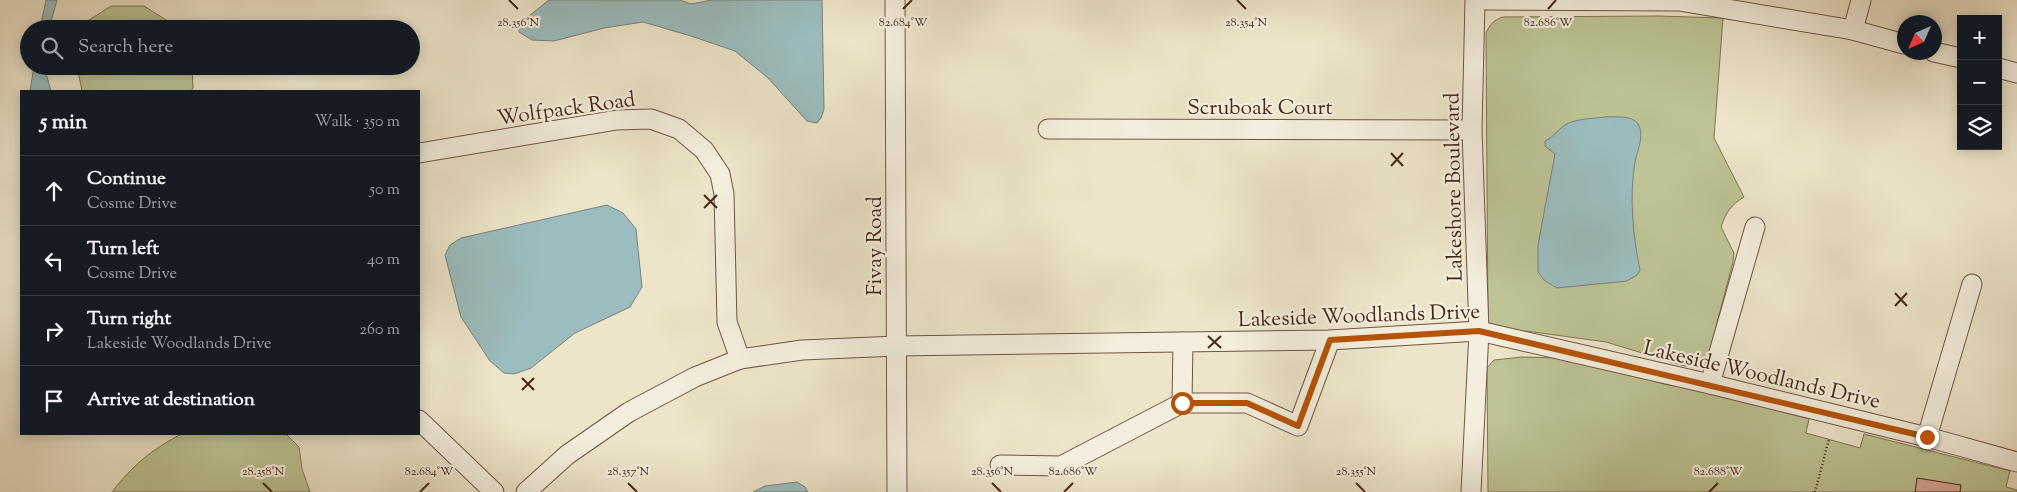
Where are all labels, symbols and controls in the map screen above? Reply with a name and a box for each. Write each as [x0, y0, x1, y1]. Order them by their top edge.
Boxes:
text: 28.356°N [497, 14, 539, 32]
text: 82.684°W [879, 14, 928, 32]
text: 28.354°N [1225, 14, 1267, 32]
text: 82.686°W [1524, 14, 1573, 32]
north arrow [1897, 15, 1942, 60]
map controls [1957, 15, 2002, 150]
button: + [1957, 15, 2002, 60]
search box [20, 20, 420, 75]
icon: search [38, 34, 66, 62]
text: Search here [78, 34, 173, 61]
button: − [1957, 60, 2002, 105]
street label: Wolfpack Road [495, 85, 637, 135]
street label: Lakeshore Boulevard [1438, 92, 1472, 282]
street label: Scruboak Court [1187, 94, 1333, 124]
button: layers [1957, 105, 2002, 150]
text: 5 min [40, 108, 87, 138]
text: Walk · 350 m [315, 111, 400, 134]
text: Continue [87, 166, 166, 193]
icon: ahead [40, 177, 68, 205]
text: 50 m [369, 179, 400, 202]
text: Cosme Drive [87, 193, 177, 216]
street label: Fivay Road [861, 196, 891, 296]
text: Turn left [87, 236, 159, 263]
icon: left [40, 247, 68, 275]
text: 40 m [367, 249, 400, 272]
text: Cosme Drive [87, 263, 177, 286]
street label: Lakeside Woodlands Drive [1238, 298, 1481, 336]
text: Turn right [87, 306, 171, 333]
icon: right [40, 317, 68, 345]
text: 260 m [359, 319, 400, 342]
text: Lakeside Woodlands Drive [87, 333, 272, 356]
street label: Lakeside Woodlands Drive [1640, 334, 1883, 418]
icon: arrive [40, 387, 68, 415]
text: Arrive at destination [87, 387, 255, 414]
route start [1171, 392, 1194, 415]
route end [1916, 426, 1939, 449]
text: 28.358°N [242, 463, 284, 481]
text: 82.684°W [405, 463, 454, 481]
text: 28.357°N [607, 463, 650, 481]
text: 28.356°N [971, 463, 1013, 481]
text: 82.686°W [1049, 463, 1098, 481]
text: 28.355°N [1336, 463, 1377, 481]
text: 82.688°W [1694, 463, 1743, 481]

